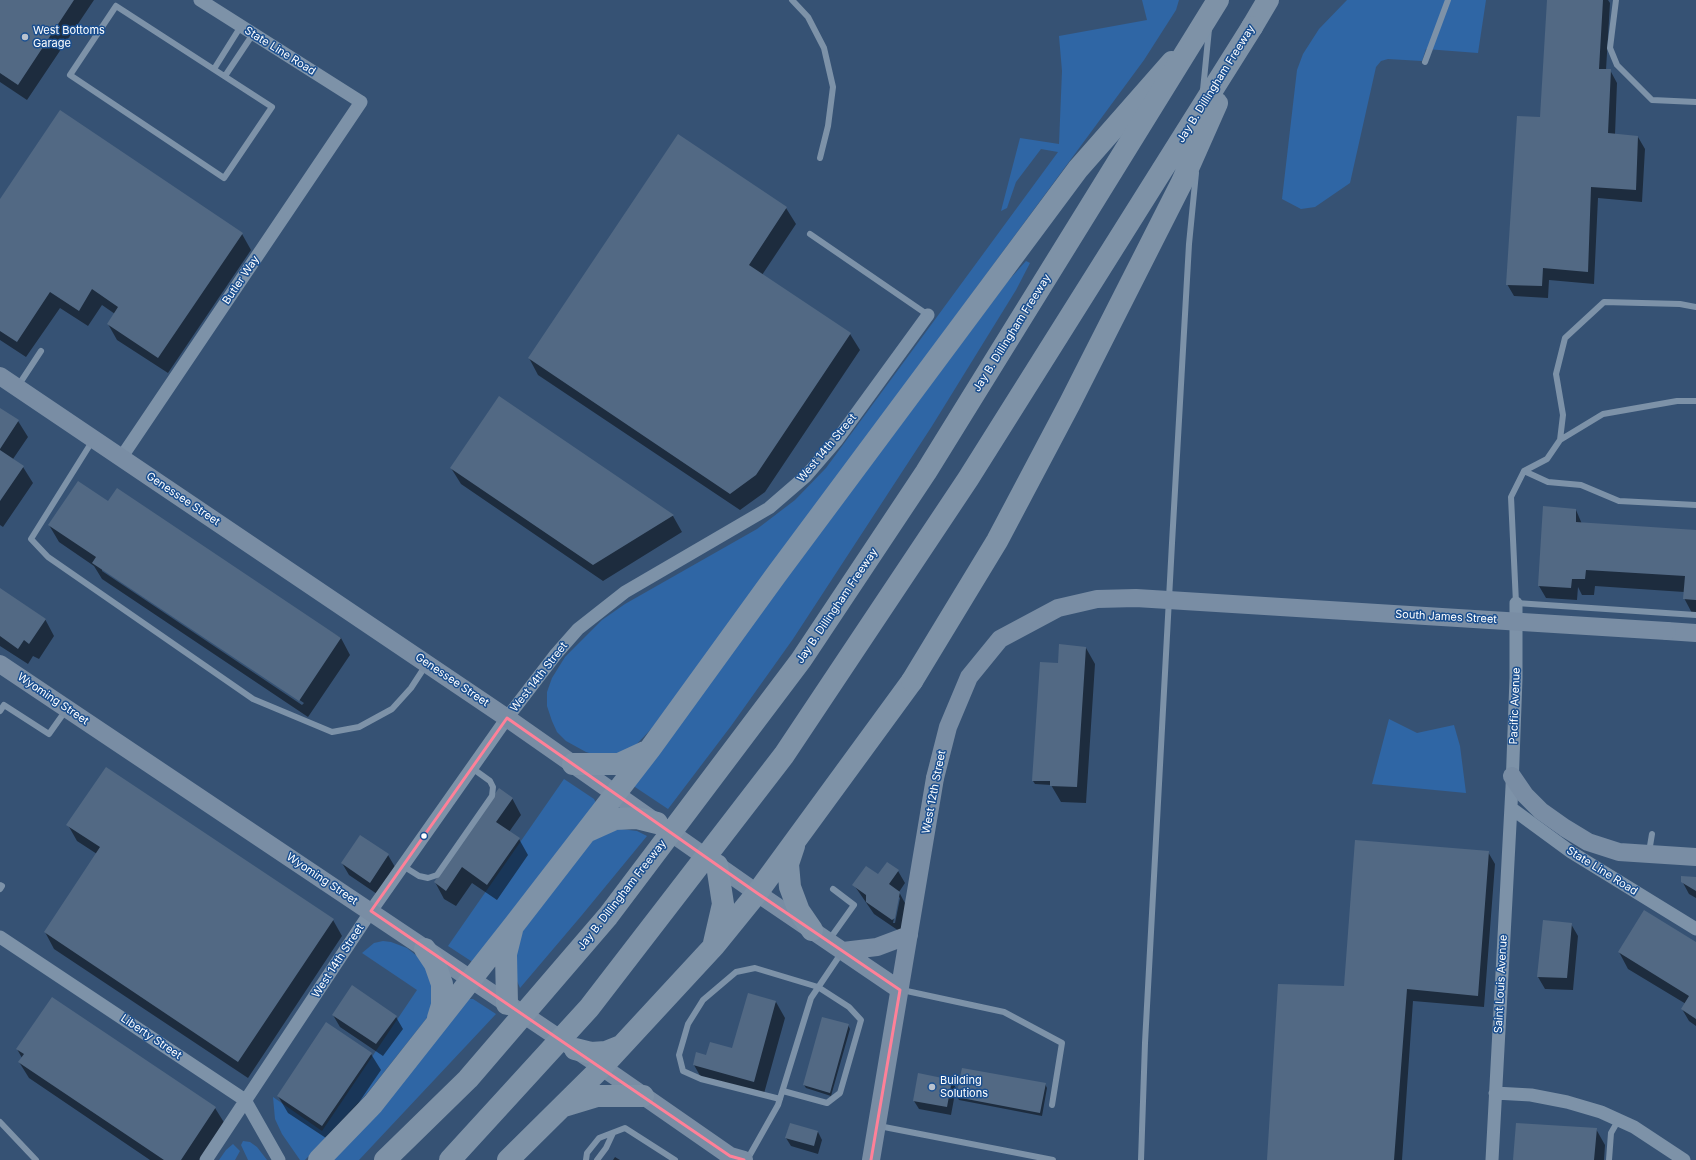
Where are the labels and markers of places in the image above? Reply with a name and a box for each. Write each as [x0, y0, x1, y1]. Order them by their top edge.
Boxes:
place label: West Bottoms Garage [33, 24, 105, 50]
marker: West Bottoms Garage [20, 32, 30, 42]
unlabelled marker [419, 831, 429, 841]
place label: Building Solutions [940, 1074, 988, 1100]
marker: Building Solutions [927, 1082, 937, 1092]

